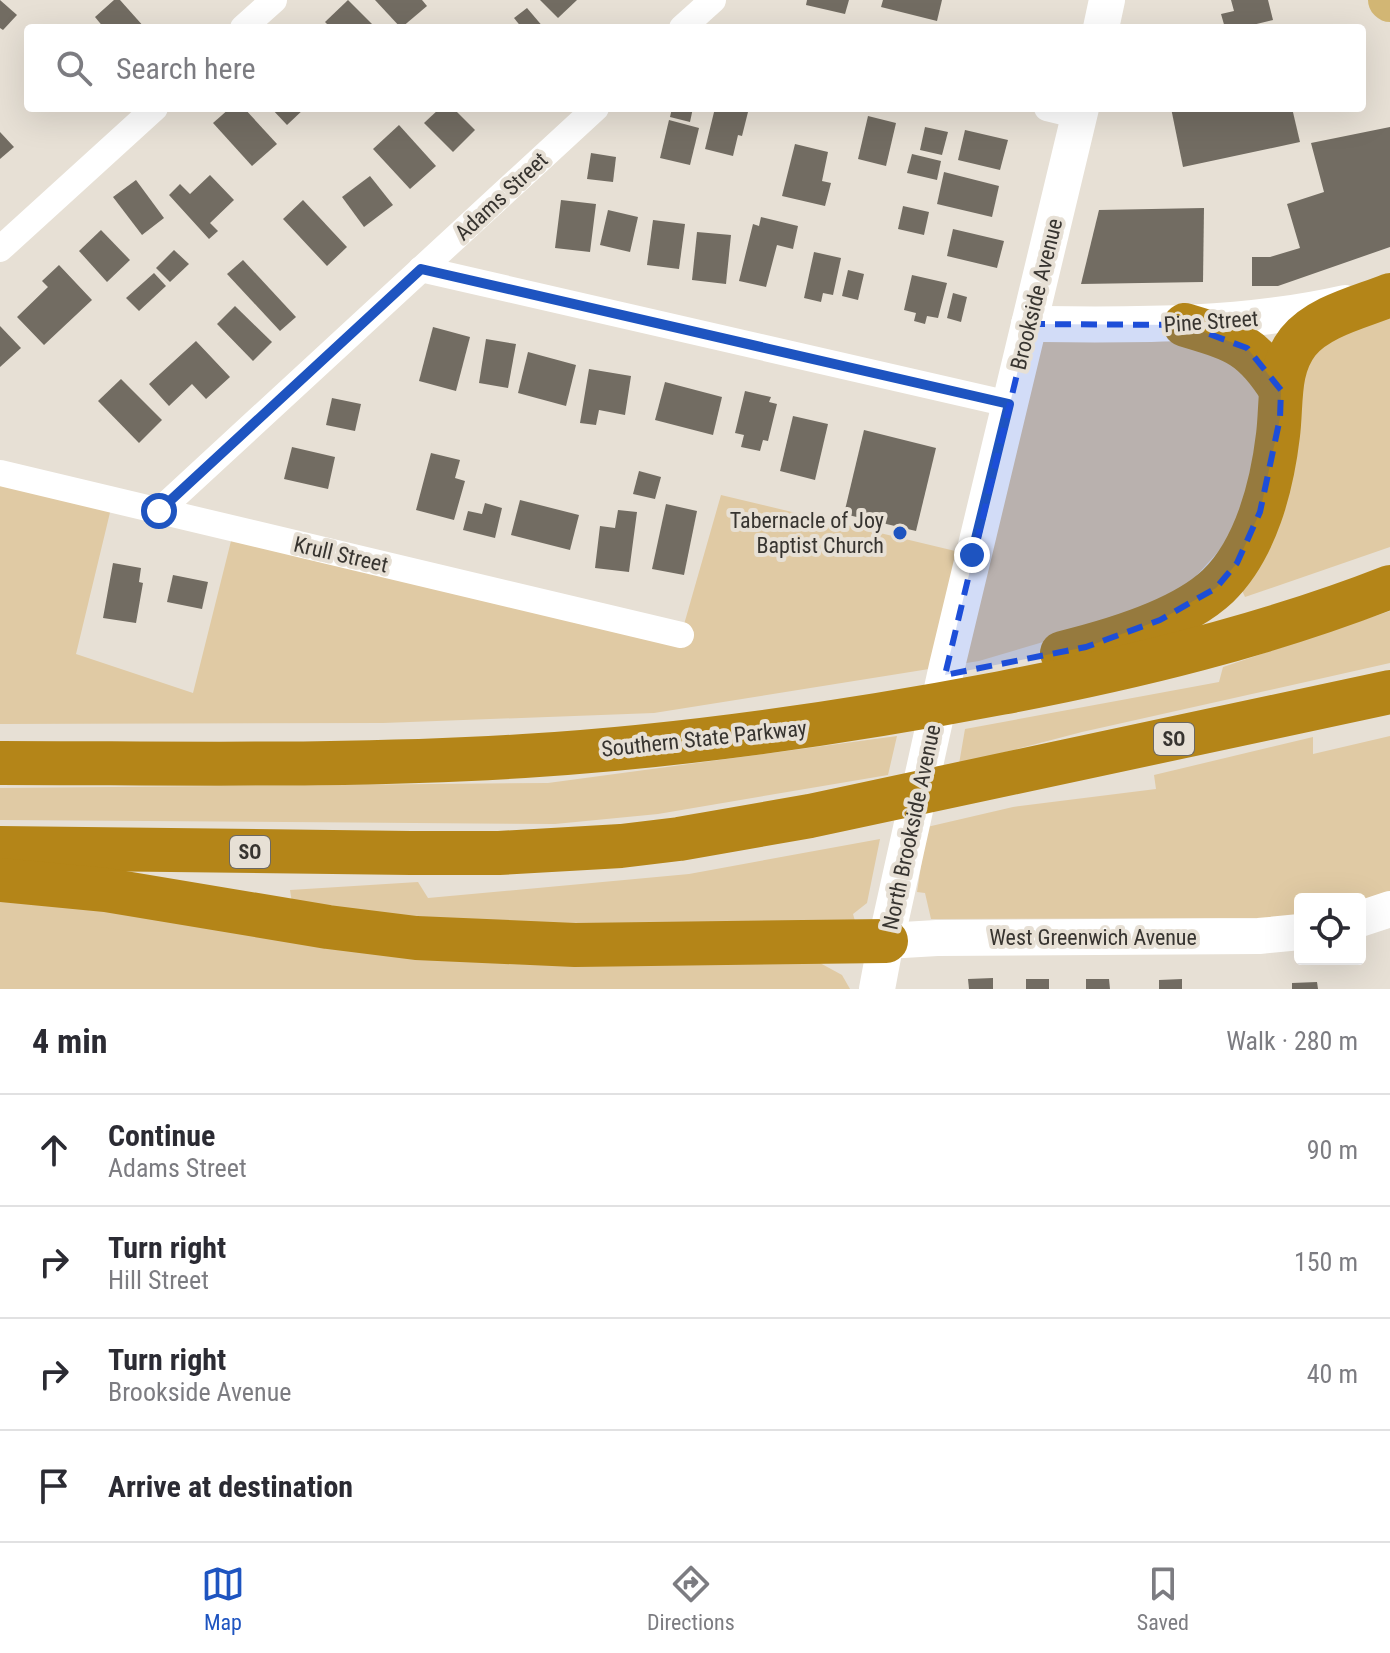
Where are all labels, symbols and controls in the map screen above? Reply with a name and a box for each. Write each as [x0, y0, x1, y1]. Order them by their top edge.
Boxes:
search box [24, 24, 1366, 112]
icon: search [52, 46, 96, 90]
text: Search here [116, 51, 256, 86]
street label: Adams Street [450, 147, 553, 246]
street label: Brookside Avenue [1006, 216, 1067, 372]
street label: Pine Street [1163, 306, 1259, 337]
route start [141, 493, 177, 529]
place label: Tabernacle of Joy Baptist Church [730, 508, 884, 558]
marker: Tabernacle of Joy Baptist Church [891, 524, 909, 542]
street label: Krull Street [291, 532, 390, 577]
route end [954, 537, 990, 573]
street label: Southern State Parkway [600, 715, 808, 762]
street label: North Brookside Avenue [878, 722, 945, 932]
road number: SO [1154, 723, 1194, 755]
road number: SO [230, 836, 270, 868]
map controls [1294, 893, 1366, 965]
button: locate [1294, 893, 1366, 965]
street label: West Greenwich Avenue [989, 925, 1197, 950]
text: 4 min [32, 1021, 108, 1061]
text: Walk · 280 m [1226, 1026, 1358, 1056]
text: Continue [108, 1118, 215, 1153]
icon: ahead [32, 1128, 76, 1172]
text: 90 m [1307, 1135, 1358, 1165]
text: Adams Street [108, 1153, 247, 1183]
text: Turn right [108, 1230, 226, 1265]
icon: right [32, 1240, 76, 1284]
text: 150 m [1294, 1247, 1358, 1277]
text: Hill Street [108, 1265, 209, 1295]
text: Turn right [108, 1342, 226, 1377]
icon: right [32, 1352, 76, 1396]
text: 40 m [1307, 1359, 1358, 1389]
text: Brookside Avenue [108, 1377, 291, 1407]
icon: arrive [32, 1464, 76, 1508]
text: Arrive at destination [108, 1469, 353, 1504]
tab: Map [201, 1562, 245, 1635]
tab: Directions [647, 1562, 735, 1635]
tab: Saved [1137, 1562, 1189, 1635]

